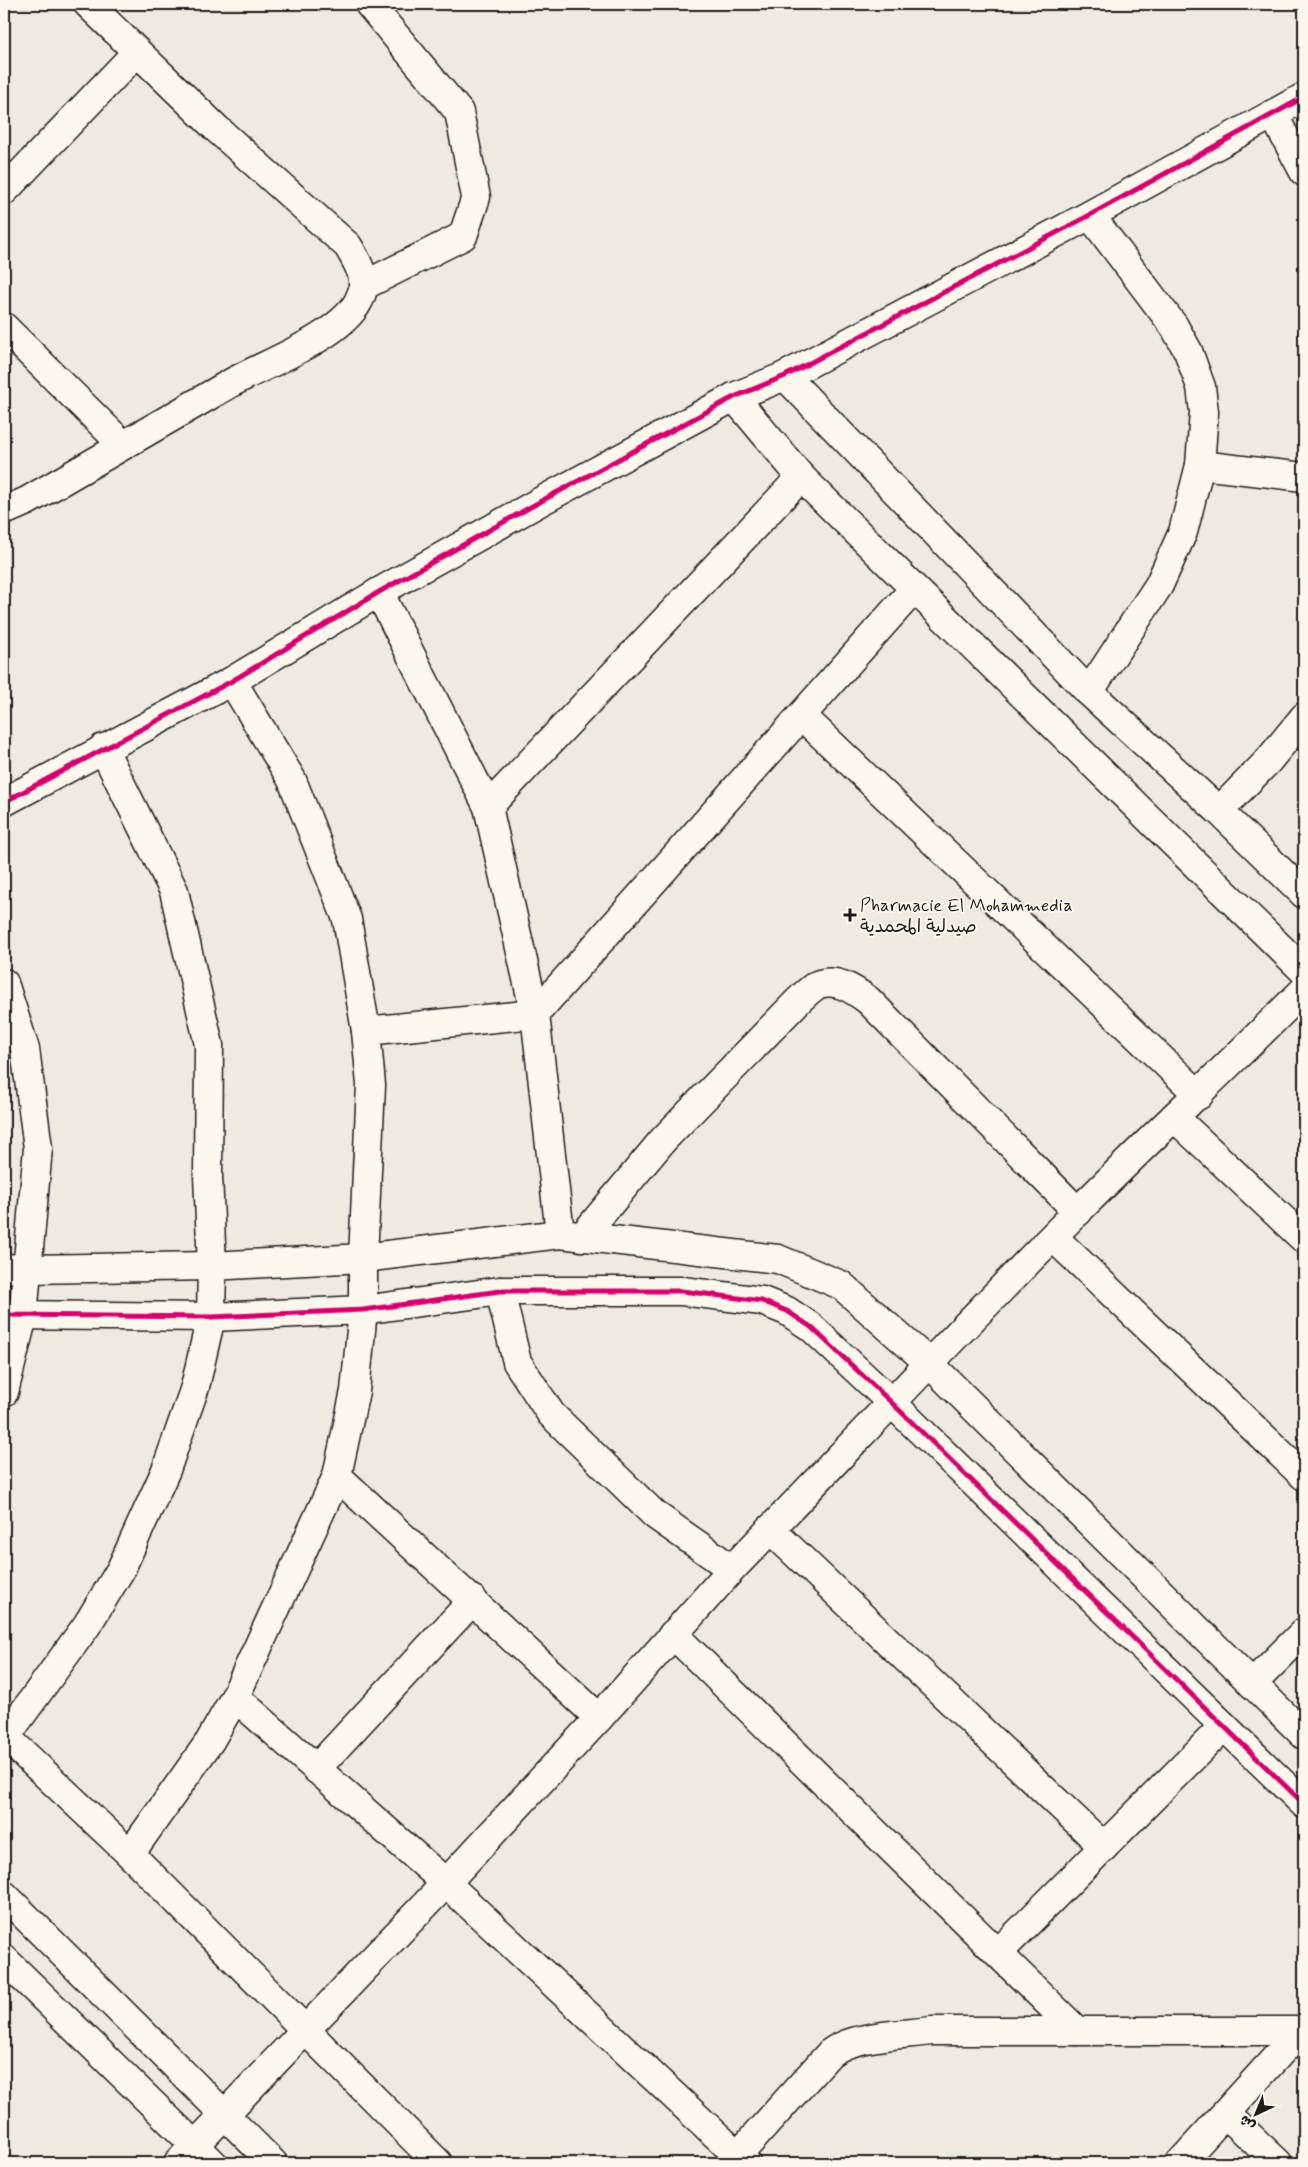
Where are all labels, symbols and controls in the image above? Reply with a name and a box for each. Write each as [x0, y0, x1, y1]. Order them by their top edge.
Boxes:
place label: Pharmacie El Mohammedia صيدلية المحمدية [860, 894, 1073, 939]
marker: Pharmacie El Mohammedia صيدلية المحمدية [844, 909, 856, 921]
north arrow [1230, 2090, 1280, 2140]
text: ش [1236, 2111, 1259, 2134]

